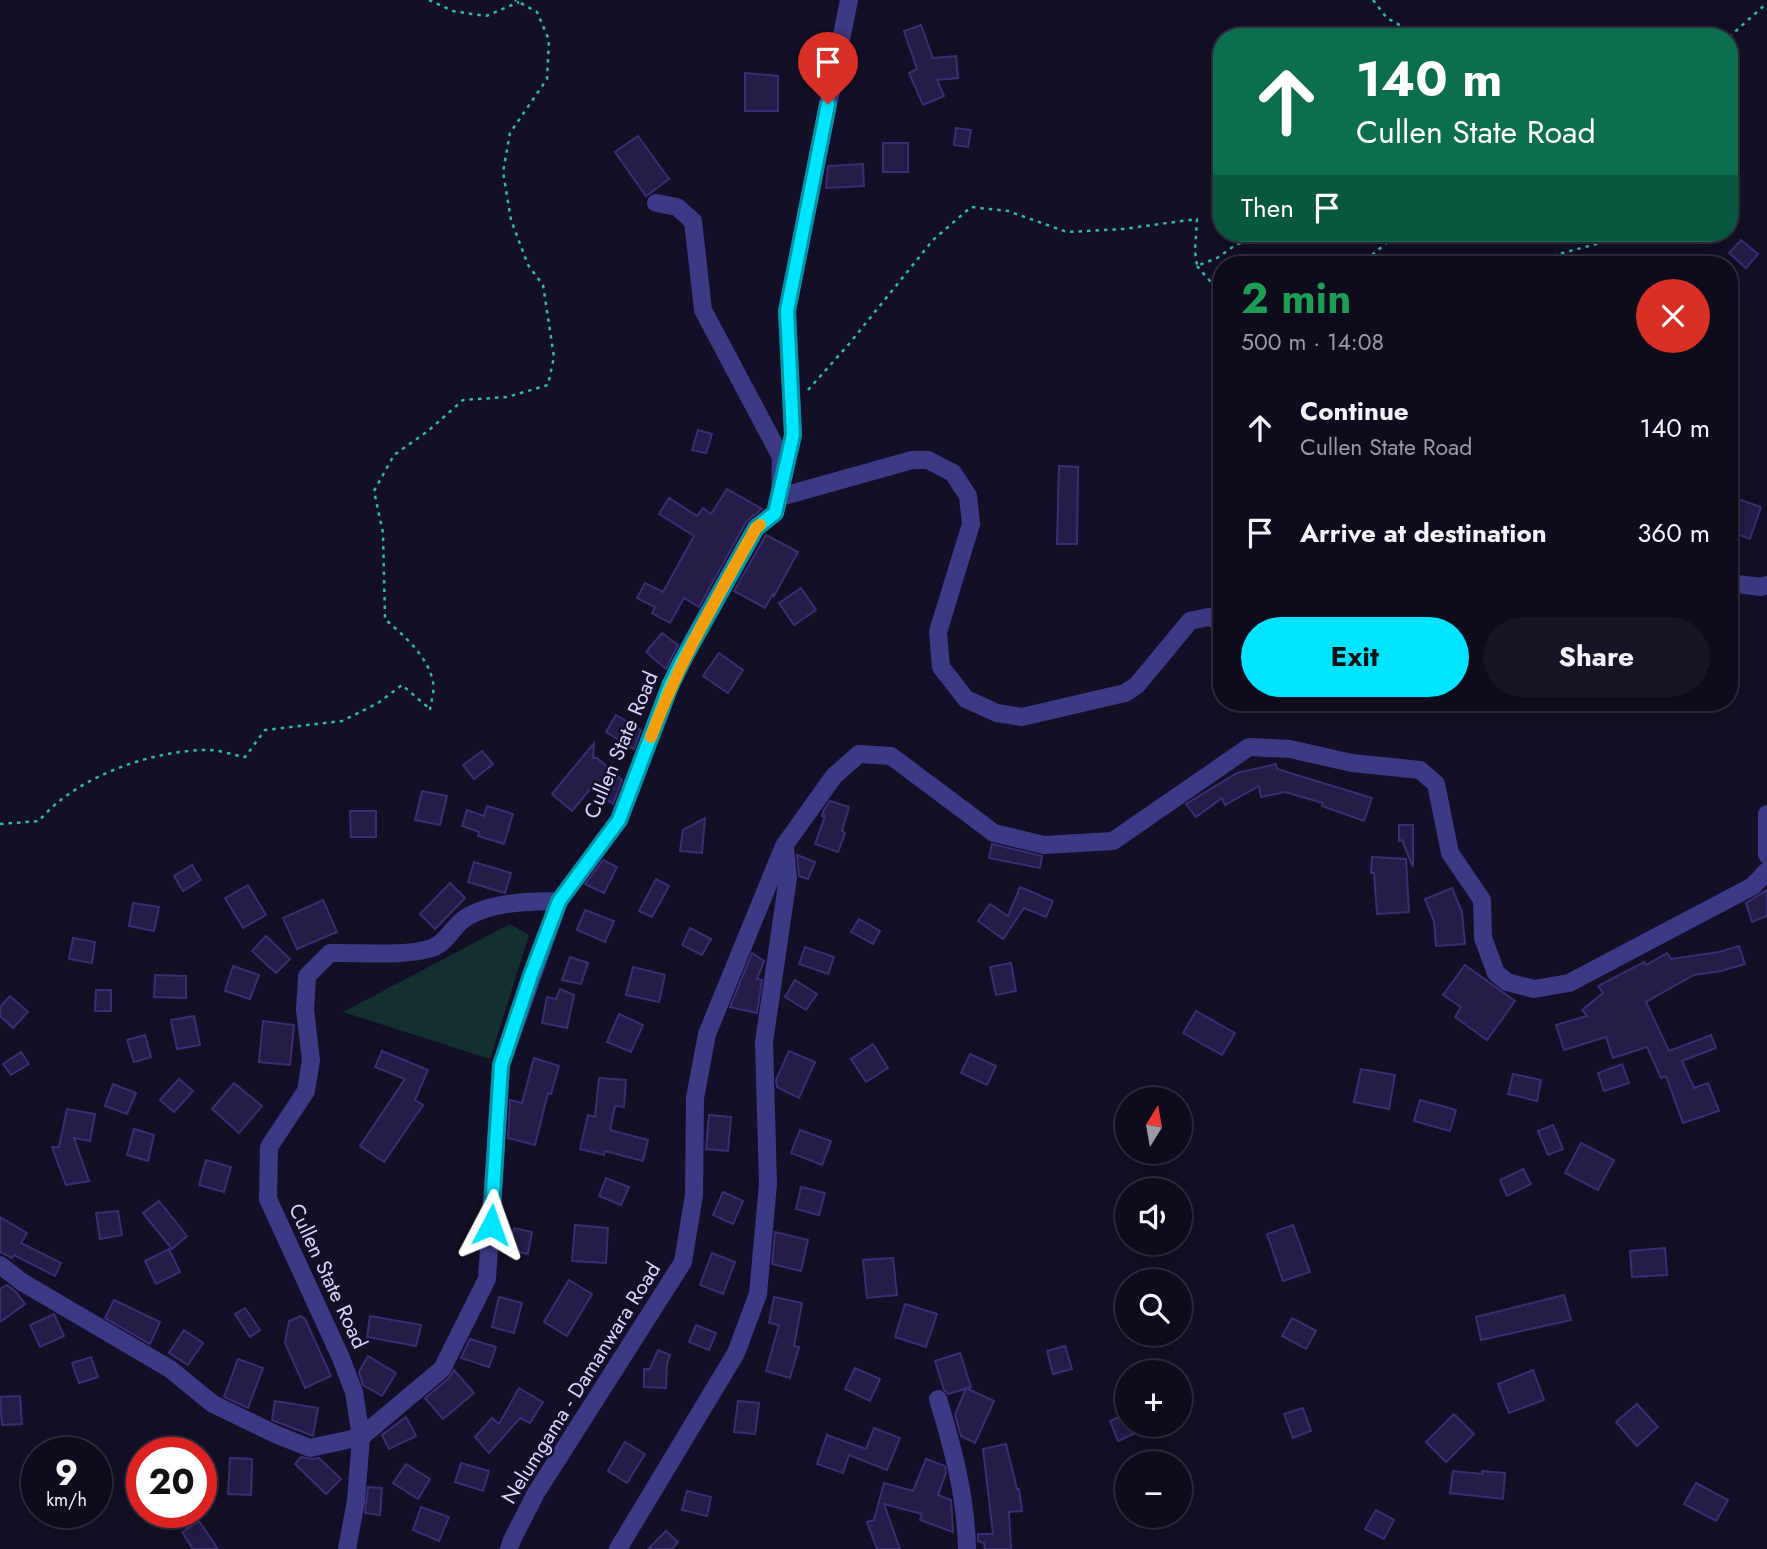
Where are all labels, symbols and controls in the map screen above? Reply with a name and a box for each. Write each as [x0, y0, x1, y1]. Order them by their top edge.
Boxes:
pin [798, 32, 858, 104]
icon: arrive [809, 43, 847, 81]
text: 140 m [1356, 44, 1502, 114]
icon: ahead [1241, 56, 1332, 147]
text: Cullen State Road [1356, 109, 1596, 155]
text: Then [1241, 189, 1294, 227]
icon: arrive [1308, 189, 1346, 227]
text: 2 min [1241, 268, 1351, 329]
button: close [1636, 279, 1710, 353]
text: 500 m · 14:08 [1241, 325, 1384, 359]
text: Continue [1300, 392, 1409, 430]
icon: ahead [1241, 409, 1279, 447]
text: 140 m [1639, 409, 1710, 447]
text: Cullen State Road [1300, 430, 1472, 464]
icon: arrive [1241, 514, 1279, 552]
text: Arrive at destination [1300, 514, 1547, 552]
text: 360 m [1637, 514, 1710, 552]
button: Exit [1241, 617, 1469, 697]
button: Share [1483, 617, 1710, 697]
street label: Cullen State Road [576, 667, 666, 823]
north arrow [1115, 1087, 1192, 1164]
map controls [1115, 1087, 1192, 1528]
button: sound [1115, 1178, 1192, 1255]
position arrow [454, 1188, 528, 1262]
street label: Cullen State Road [281, 1198, 375, 1354]
street label: Nelumgama - Damanwara Road [494, 1256, 668, 1510]
button: search [1115, 1269, 1192, 1346]
button: + [1115, 1360, 1192, 1437]
speed limit sign: 20 [126, 1437, 217, 1528]
text: 9 [55, 1448, 78, 1498]
button: − [1115, 1451, 1192, 1528]
text: km/h [46, 1487, 87, 1513]

